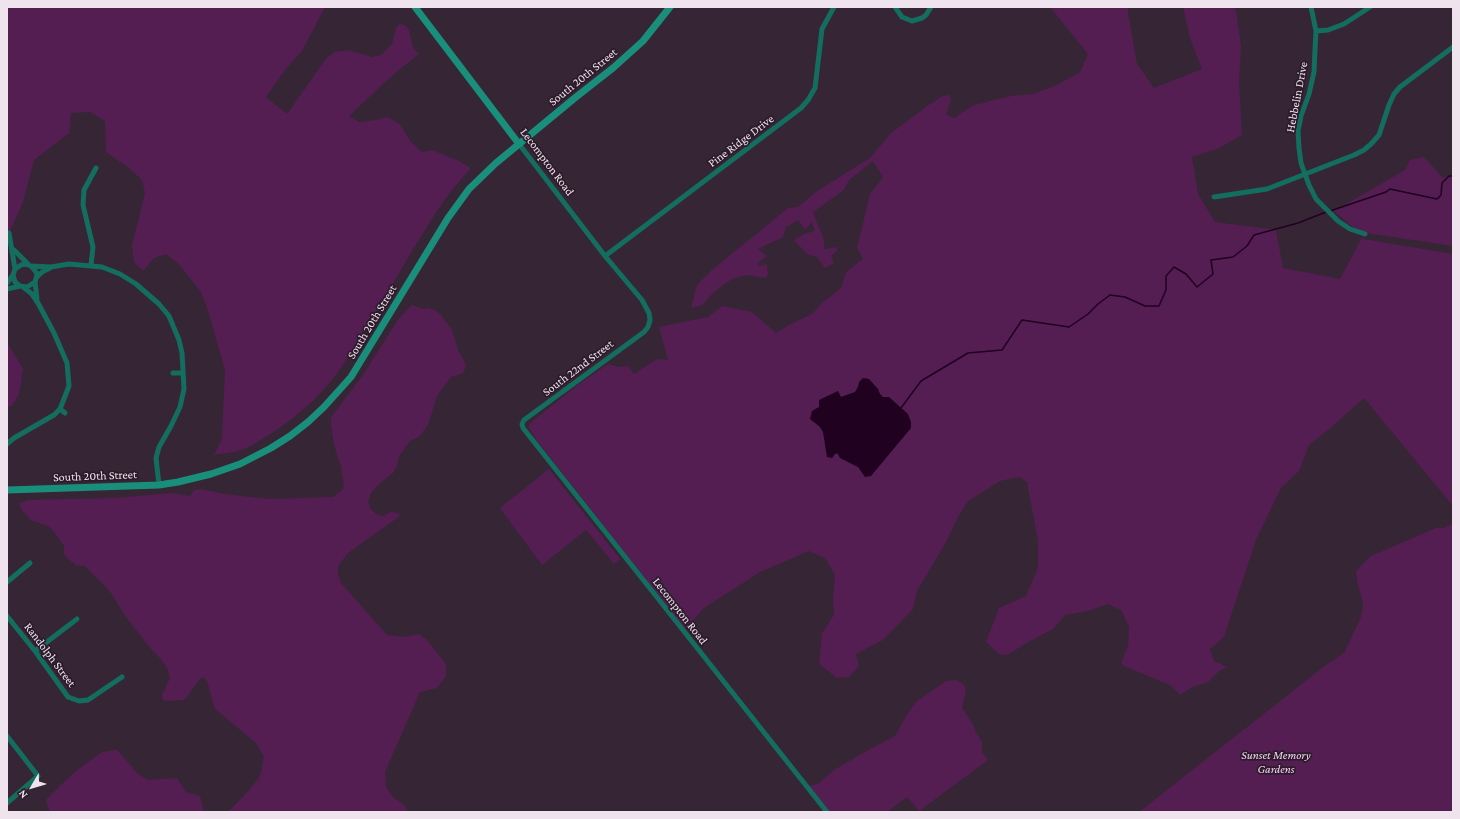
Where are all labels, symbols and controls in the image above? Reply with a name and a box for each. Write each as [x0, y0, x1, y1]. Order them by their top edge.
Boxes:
street label: South 20th Street [546, 45, 620, 109]
street label: Hebbelin Drive [1283, 60, 1311, 134]
street label: Pine Ridge Drive [705, 112, 777, 170]
street label: Lecompton Road [517, 125, 577, 199]
street label: South 20th Street [344, 282, 400, 362]
street label: South 22nd Street [540, 337, 616, 399]
street label: South 20th Street [53, 467, 137, 485]
street label: Lecompton Road [649, 575, 711, 647]
street label: Randolph Street [21, 620, 79, 690]
park label: Sunset Memory Gardens [1241, 748, 1311, 776]
north arrow [12, 767, 52, 807]
text: N [16, 788, 30, 801]

